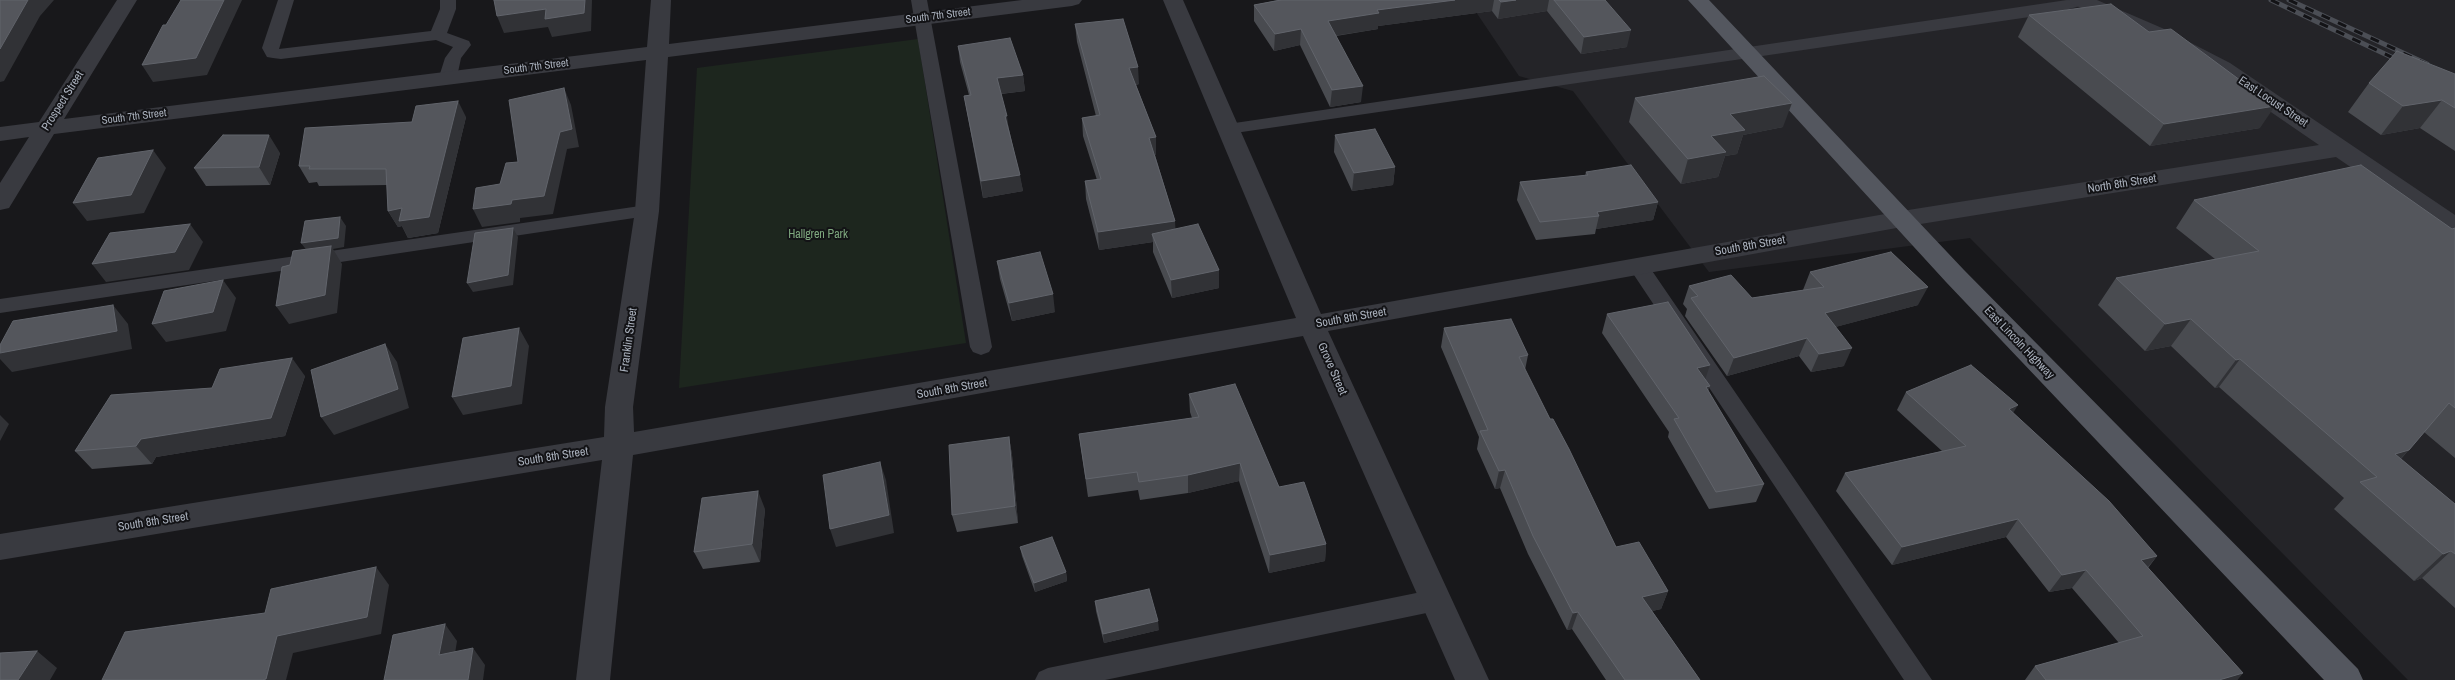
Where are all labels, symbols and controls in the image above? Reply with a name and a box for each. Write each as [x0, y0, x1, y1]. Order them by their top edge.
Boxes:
street label: South 7th Street [905, 5, 971, 27]
street label: South 7th Street [503, 56, 569, 78]
street label: Prospect Street [39, 68, 87, 134]
street label: East Locust Street [2236, 74, 2310, 130]
street label: South 7th Street [101, 106, 167, 128]
street label: North 8th Street [2087, 171, 2157, 197]
park label: Hallgren Park [788, 228, 848, 242]
street label: South 8th Street [1714, 233, 1786, 259]
street label: East Lincoln Highway [1981, 304, 2057, 382]
street label: South 8th Street [1315, 305, 1387, 331]
street label: Franklin Street [617, 307, 641, 373]
street label: Grove Street [1314, 341, 1350, 397]
street label: South 8th Street [916, 376, 988, 402]
street label: South 8th Street [517, 444, 589, 470]
street label: South 8th Street [117, 509, 189, 535]

